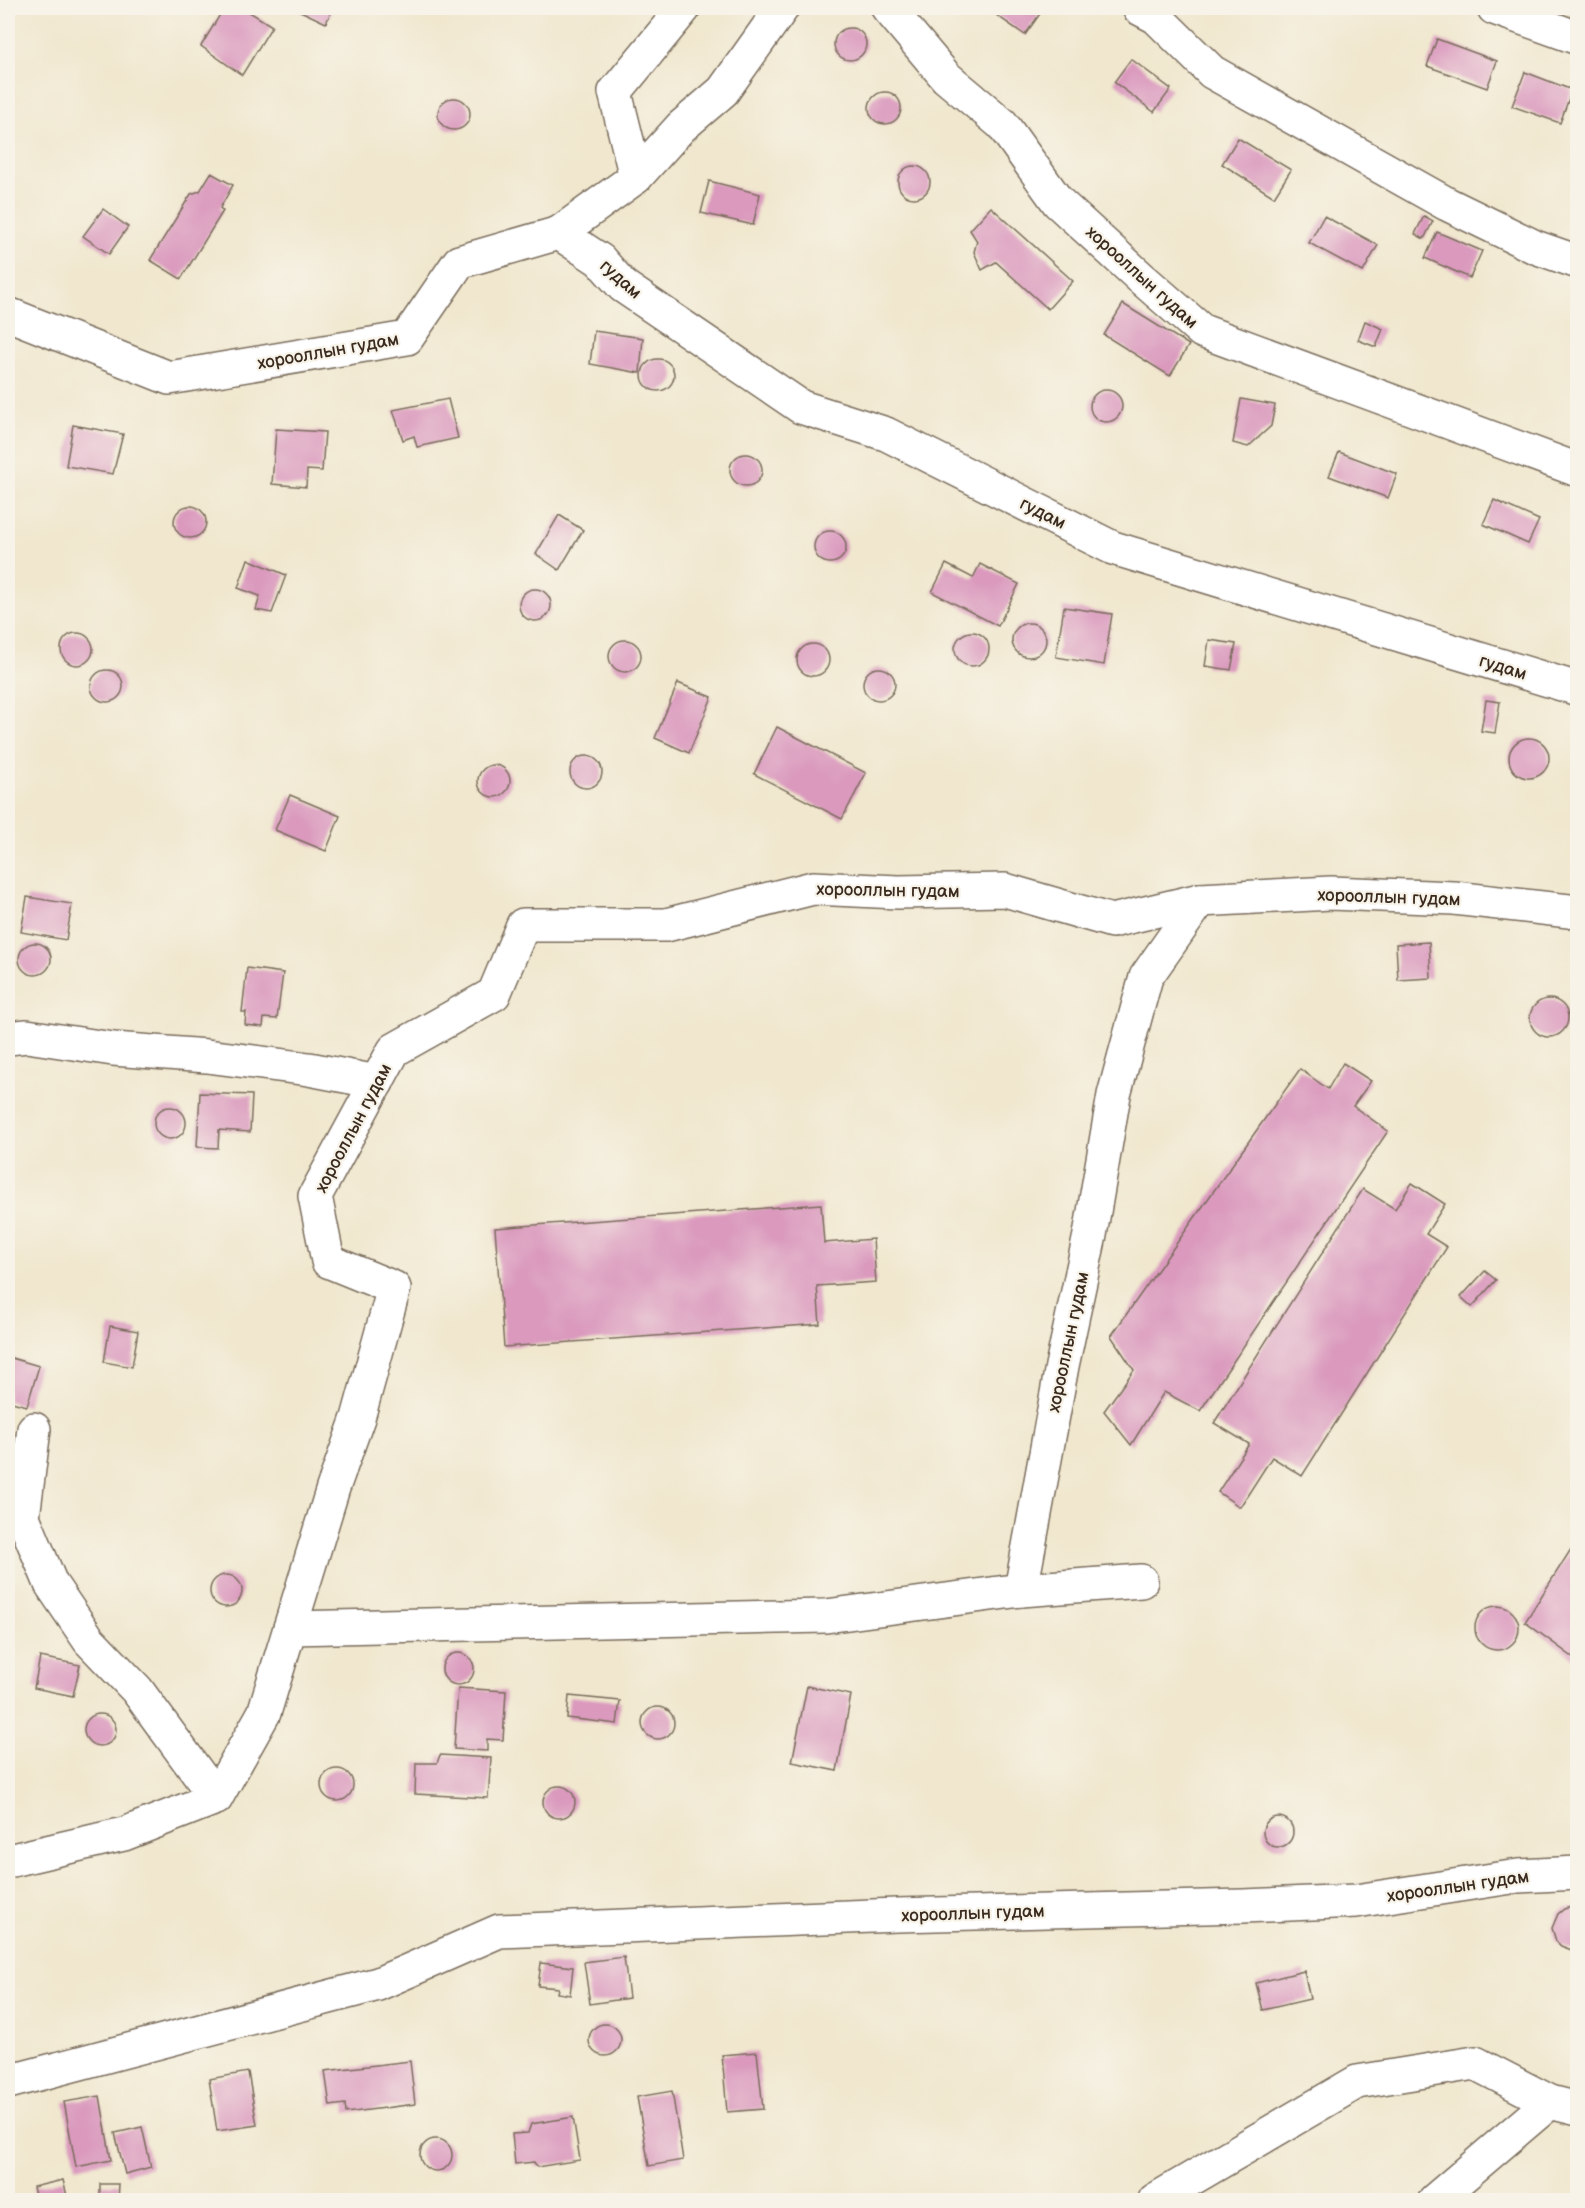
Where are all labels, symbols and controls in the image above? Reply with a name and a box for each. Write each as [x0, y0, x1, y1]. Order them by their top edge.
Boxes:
street label: хорооллын гудам [1081, 222, 1202, 333]
street label: гудам [596, 255, 646, 303]
street label: хорооллын гудам [256, 329, 400, 374]
street label: гудам [1016, 493, 1069, 534]
street label: гудам [1476, 650, 1529, 685]
street label: хорооллын гудам [816, 879, 960, 902]
street label: хорооллын гудам [1317, 885, 1461, 910]
street label: хорооллын гудам [311, 1060, 396, 1196]
street label: хорооллын гудам [1043, 1270, 1094, 1414]
street label: хорооллын гудам [1386, 1866, 1531, 1907]
street label: хорооллын гудам [901, 1901, 1045, 1926]

